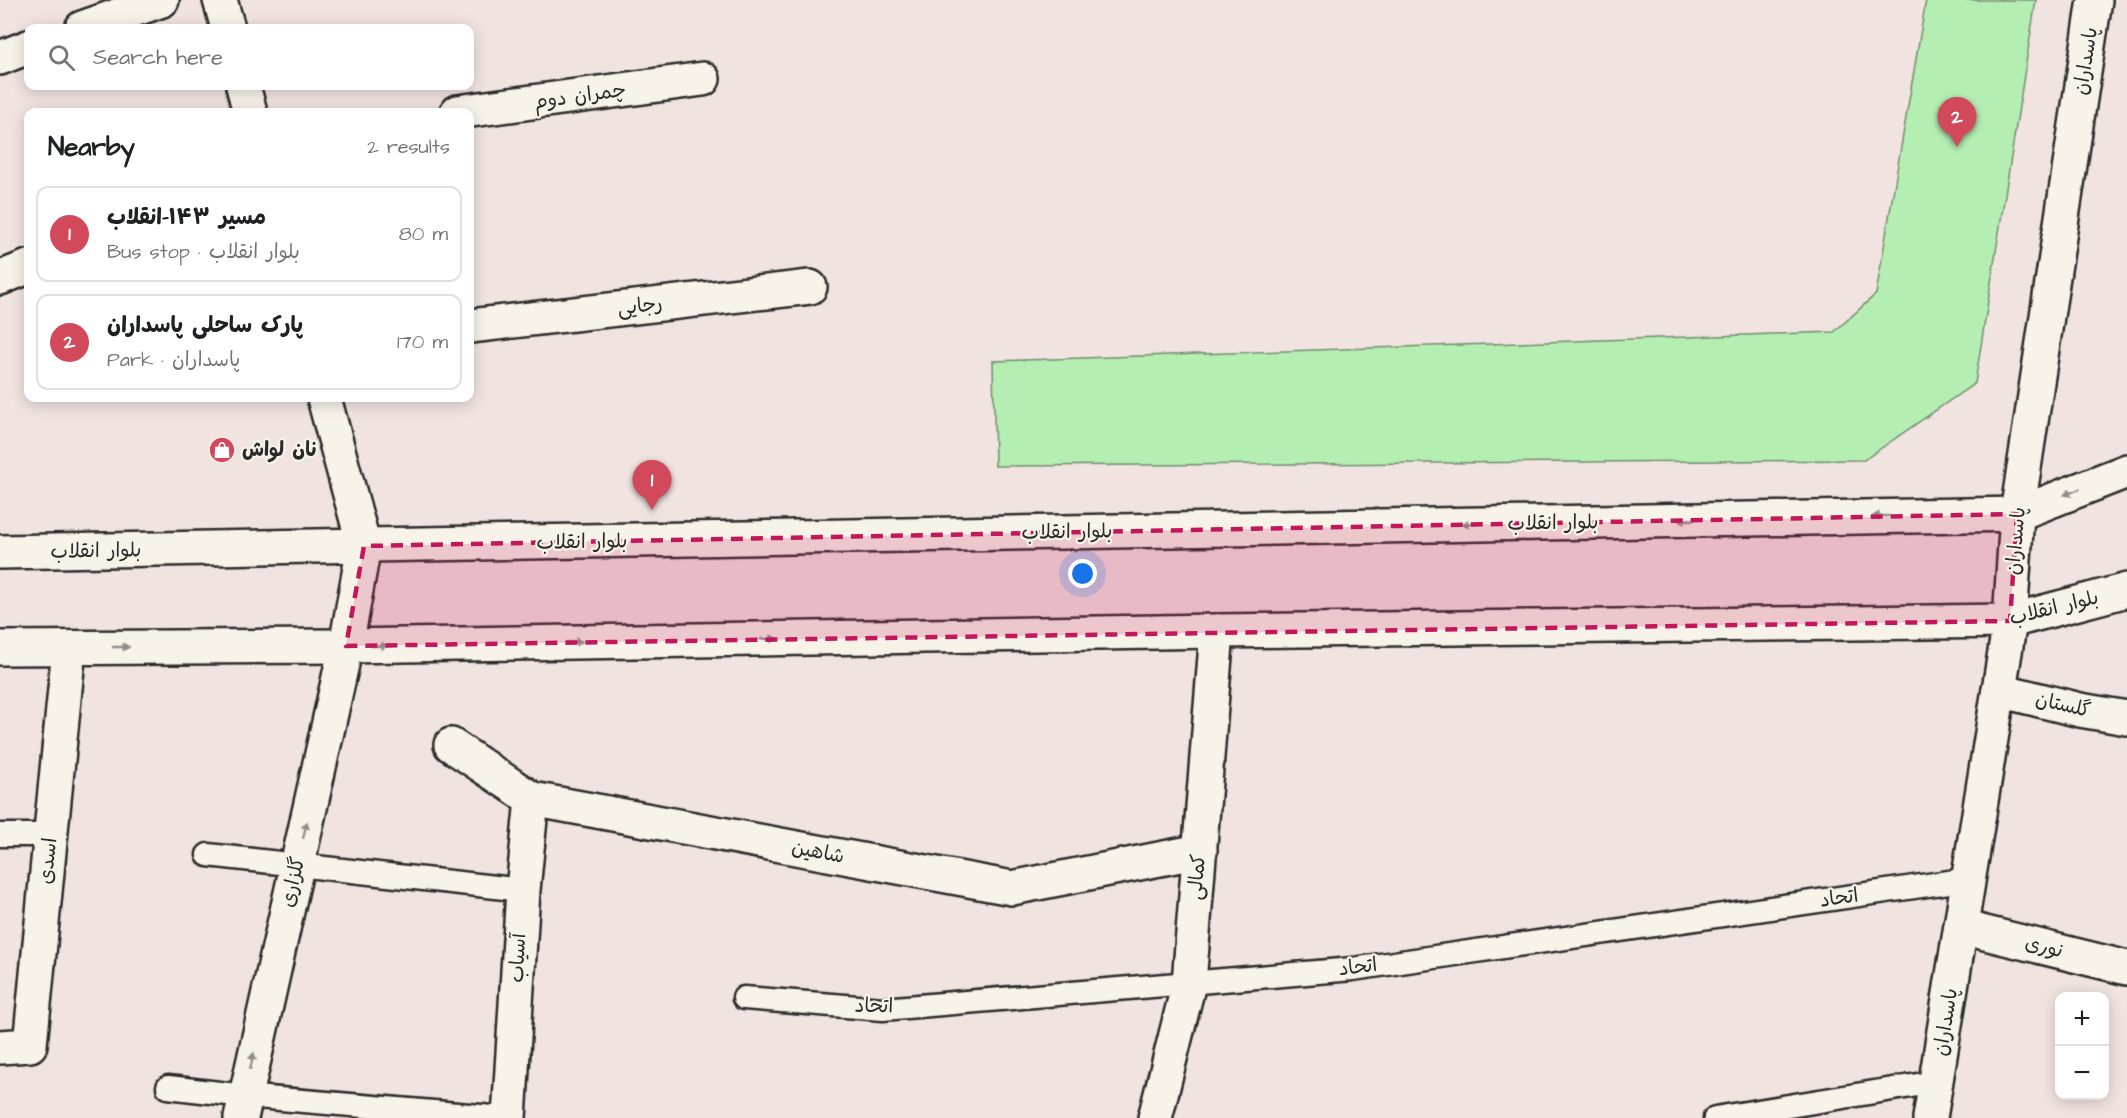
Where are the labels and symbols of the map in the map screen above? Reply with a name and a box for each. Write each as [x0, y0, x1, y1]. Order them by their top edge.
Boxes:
street label: پاسداران [2067, 25, 2105, 97]
street label: چمران دوم [532, 76, 628, 117]
pin: 2 [1938, 98, 1976, 147]
street label: رجایی [616, 289, 664, 323]
shop icon: نان لواش [207, 435, 237, 465]
place label: نان لواش [242, 436, 316, 464]
pin: 1 [632, 460, 672, 510]
one-way arrow [2063, 488, 2081, 498]
street label: پاسداران [1999, 506, 2033, 576]
street label: بلوار انقلاب [1507, 508, 1599, 538]
one-way arrow [1872, 511, 1891, 521]
one-way arrow [1677, 515, 1696, 525]
street label: بلوار انقلاب [1021, 517, 1113, 547]
one-way arrow [1461, 520, 1480, 529]
street label: بلوار انقلاب [536, 527, 628, 557]
street label: بلوار انقلاب [50, 536, 142, 566]
your location [1068, 559, 1097, 588]
street label: بلوار انقلاب [2006, 583, 2102, 633]
one-way arrow [760, 634, 779, 644]
one-way arrow [565, 637, 584, 647]
one-way arrow [370, 641, 389, 650]
one-way arrow [112, 642, 131, 652]
street label: گلستان [2033, 685, 2093, 725]
one-way arrow [300, 820, 310, 839]
street label: شاهین [789, 833, 847, 871]
street label: اسدی [32, 836, 64, 886]
street label: کمالی [1181, 853, 1213, 901]
street label: گلزاری [274, 854, 312, 910]
street label: اتحاد [1818, 881, 1860, 915]
street label: نوری [2022, 929, 2066, 965]
street label: آسیاب [503, 932, 533, 983]
street label: اتحاد [1337, 951, 1379, 983]
street label: پاسداران [1927, 986, 1965, 1058]
street label: اتحاد [854, 992, 894, 1020]
one-way arrow [248, 1051, 258, 1070]

